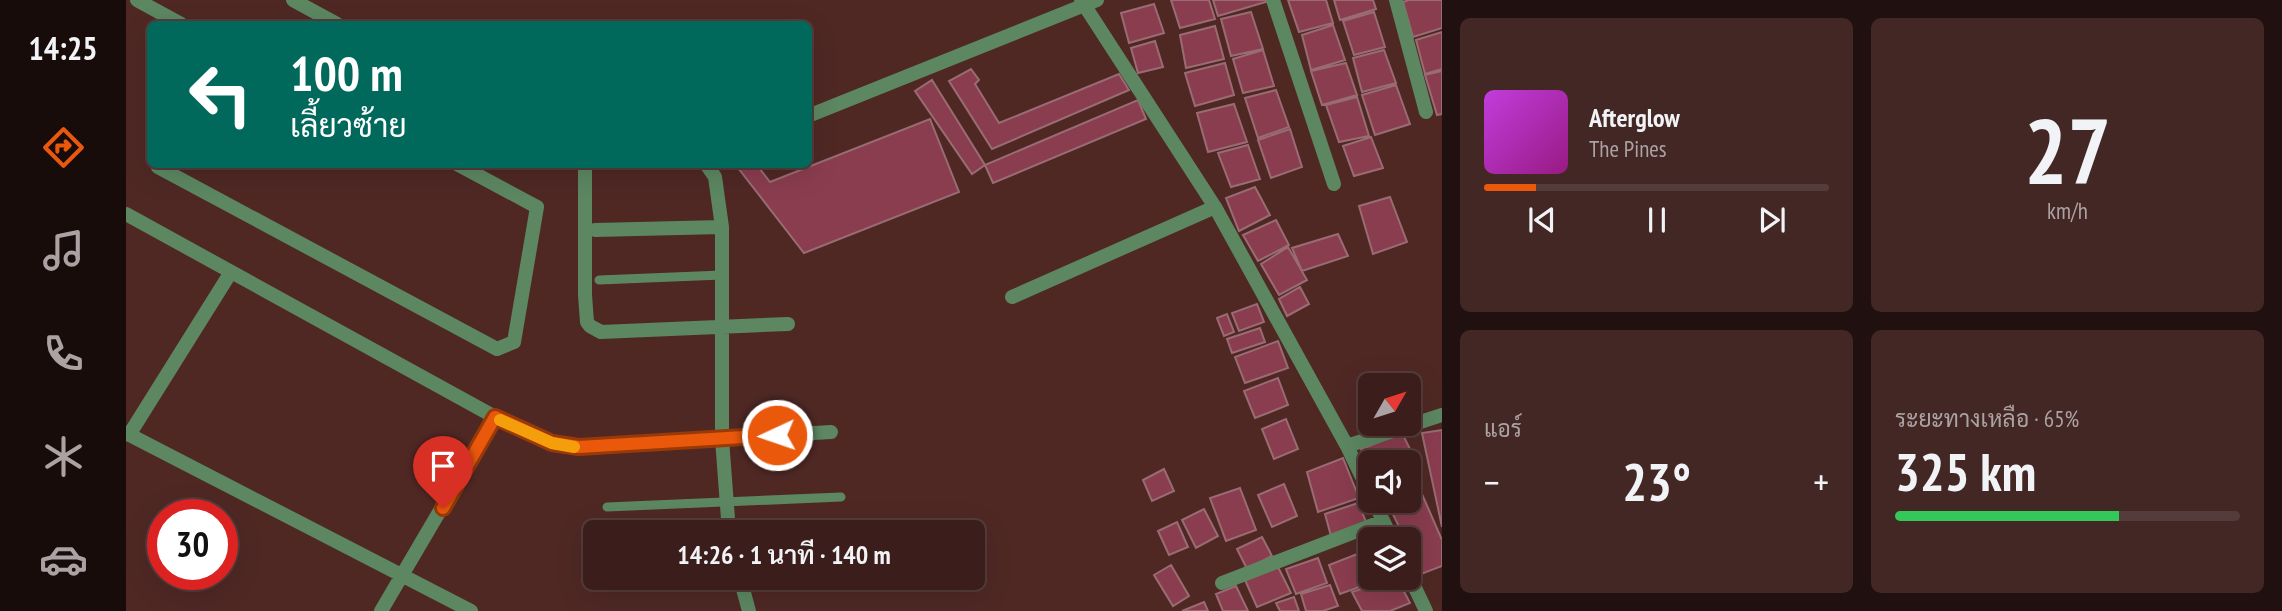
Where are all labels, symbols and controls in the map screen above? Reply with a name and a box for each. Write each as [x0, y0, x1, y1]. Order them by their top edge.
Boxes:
text: 14:25 [28, 27, 98, 69]
text: 100 m [290, 41, 403, 105]
icon: left [175, 49, 266, 140]
text: 27 [2024, 91, 2111, 209]
text: Afterglow [1589, 101, 1680, 134]
text: เลี้ยวซ้าย [290, 104, 407, 146]
icon: directions [39, 123, 88, 172]
text: The Pines [1589, 134, 1667, 163]
text: km/h [2047, 196, 2088, 225]
icon: previous [1523, 201, 1561, 239]
icon: pause [1638, 201, 1676, 239]
icon: next [1753, 201, 1791, 239]
icon: music [39, 226, 88, 275]
icon: phone [39, 329, 88, 378]
north arrow [1358, 373, 1421, 436]
map controls [1358, 373, 1421, 590]
position arrow [740, 398, 814, 472]
text: ระยะทางเหลือ · 65% [1895, 404, 2079, 433]
text: แอร์ [1484, 414, 1522, 443]
icon: climate [39, 432, 88, 481]
pin [413, 436, 473, 508]
text: 325 km [1895, 438, 2036, 505]
icon: arrive [424, 447, 462, 485]
text: 23° [1622, 448, 1691, 515]
button: sound [1358, 450, 1421, 513]
text: − [1484, 457, 1500, 506]
text: + [1813, 457, 1829, 506]
speed limit sign: 30 [147, 499, 238, 590]
button: layers [1358, 527, 1421, 590]
icon: car [39, 535, 88, 584]
text: 14:26 · 1 นาที · 140 m [677, 538, 891, 571]

